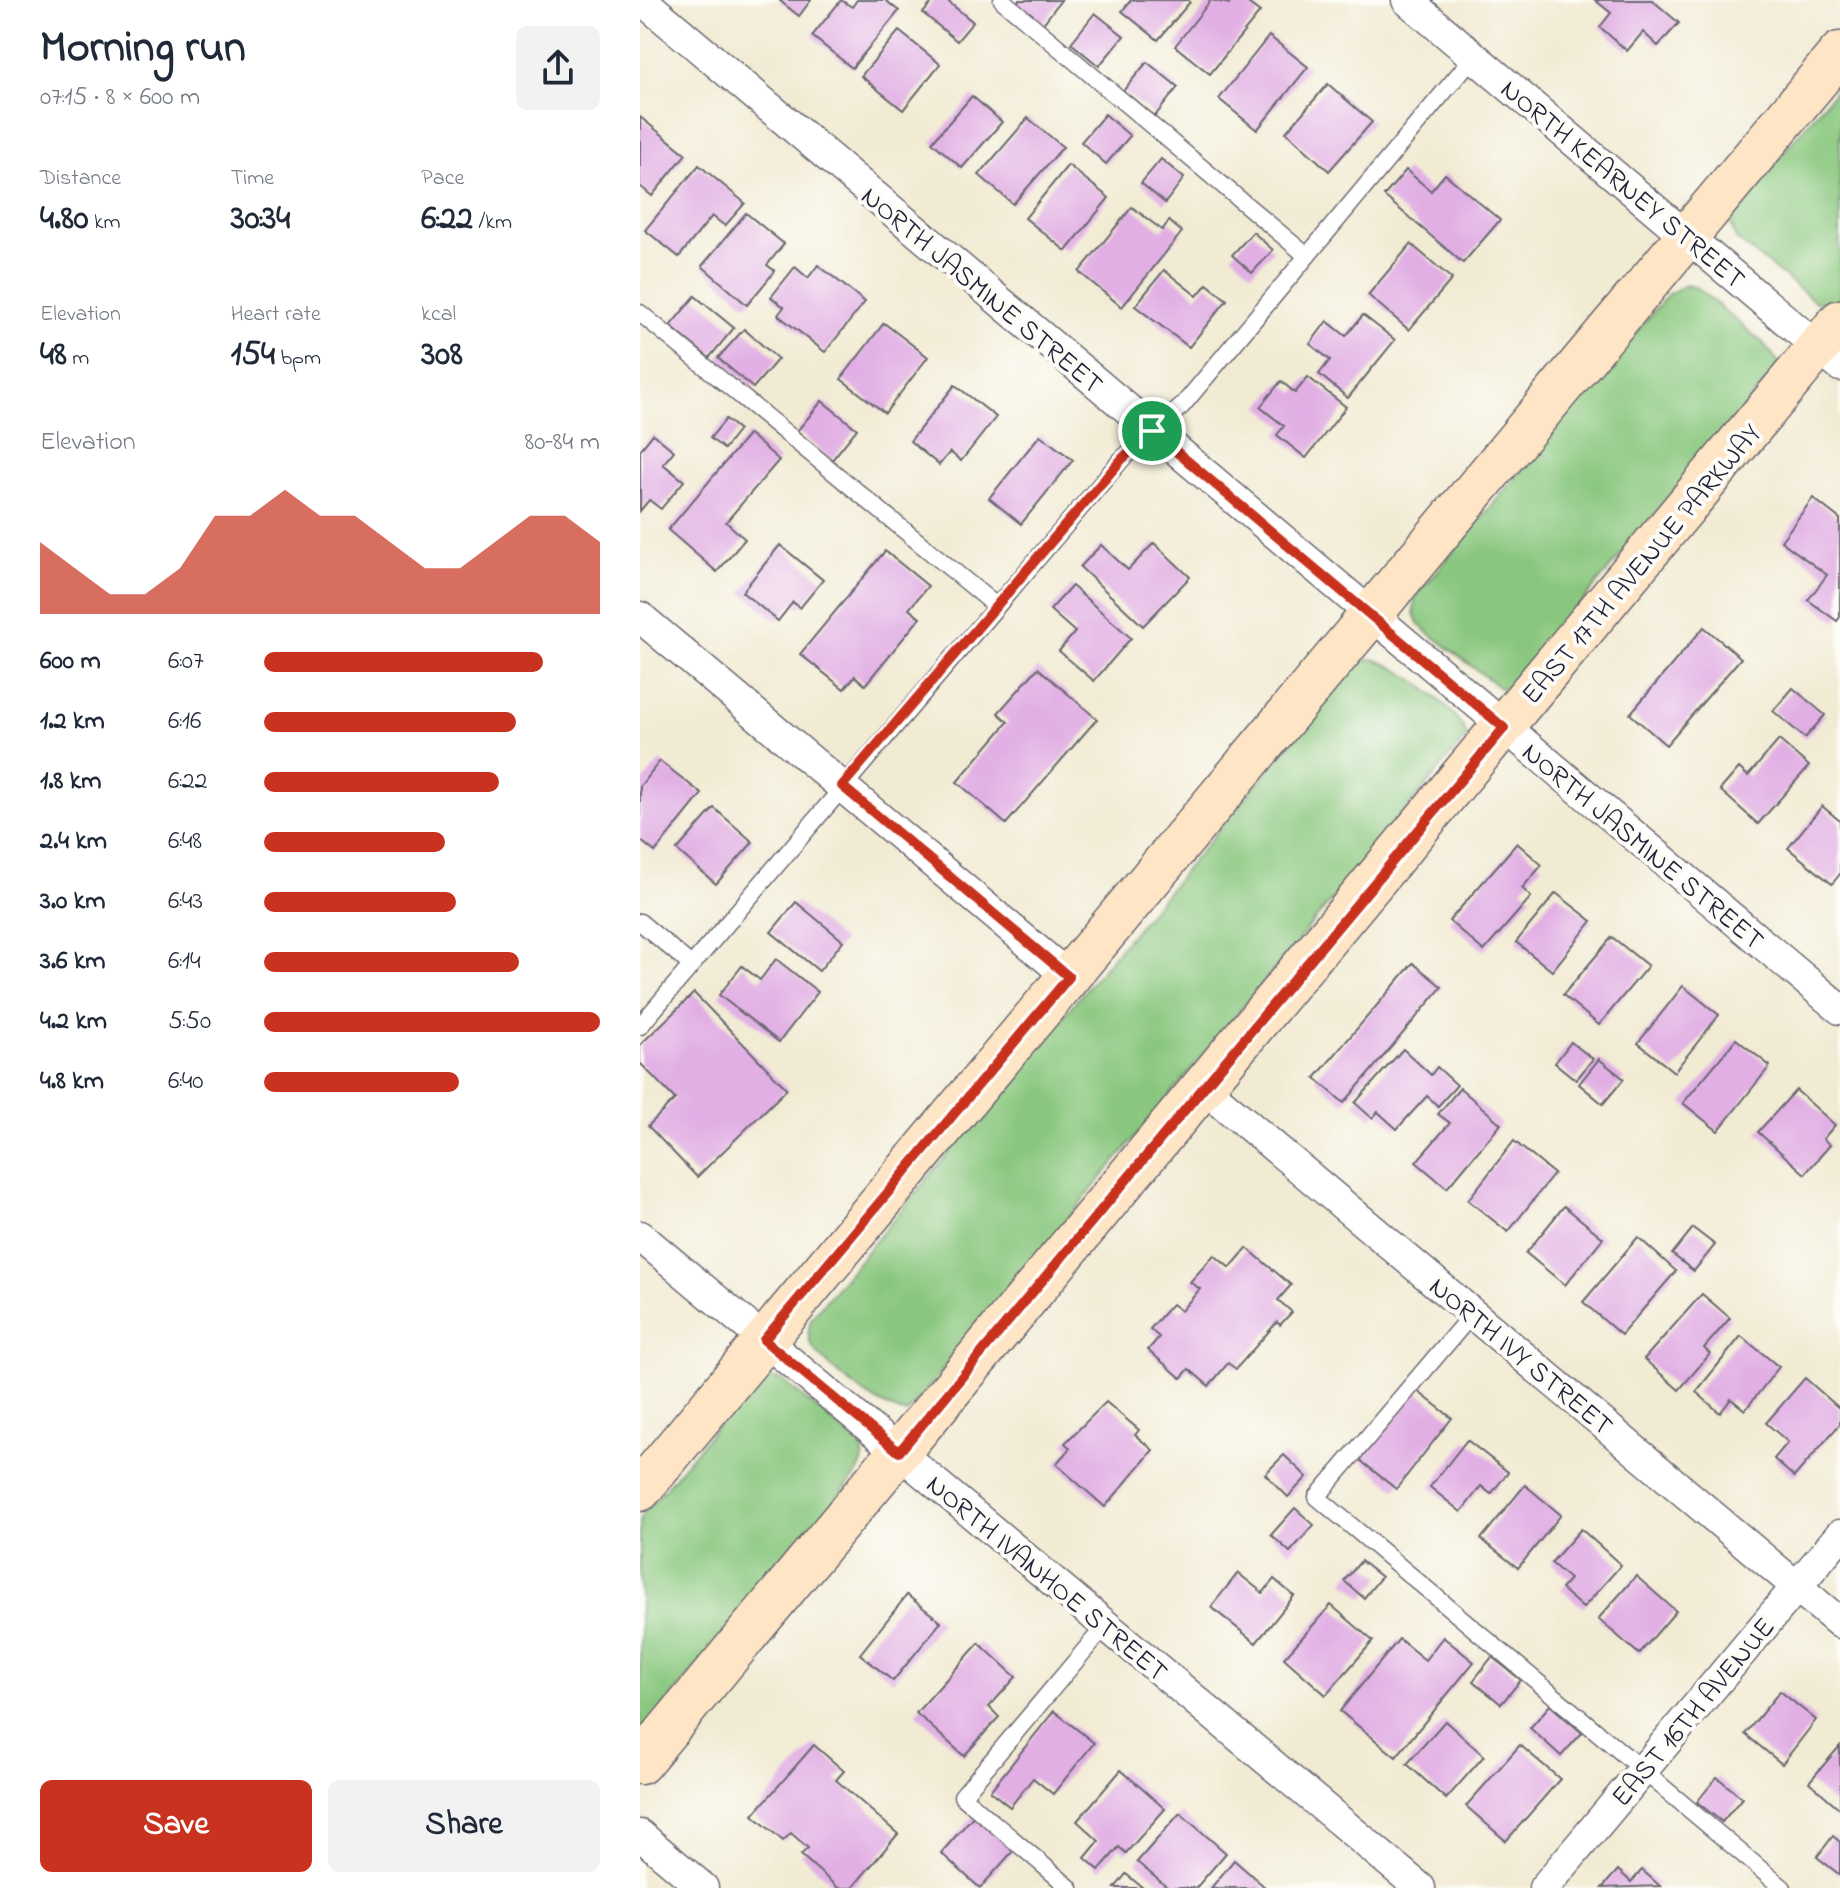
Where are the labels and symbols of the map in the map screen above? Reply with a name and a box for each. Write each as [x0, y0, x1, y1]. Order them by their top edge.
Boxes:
street label: NORTH KEARNEY STREET [1490, 71, 1753, 301]
street label: NORTH JASMINE STREET [851, 178, 1111, 405]
pin [1118, 397, 1186, 465]
street label: EAST 17TH AVENUE PARKWAY [1513, 416, 1773, 715]
street label: NORTH JASMINE STREET [1512, 734, 1772, 961]
street label: NORTH IVY STREET [1419, 1268, 1621, 1447]
street label: NORTH IVANHOE STREET [916, 1466, 1176, 1693]
street label: EAST 16TH AVENUE [1603, 1609, 1786, 1817]

